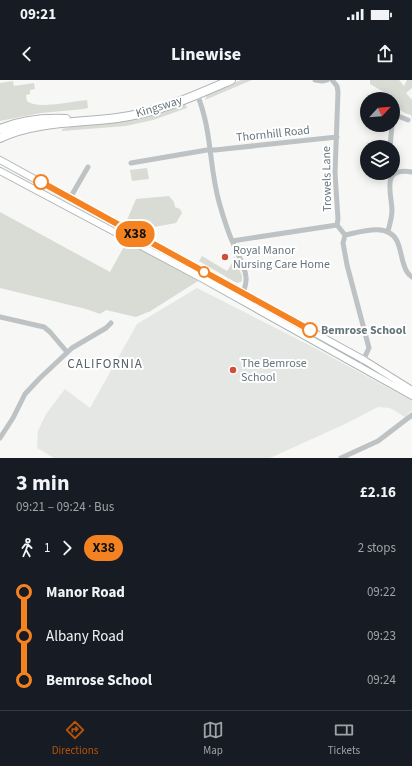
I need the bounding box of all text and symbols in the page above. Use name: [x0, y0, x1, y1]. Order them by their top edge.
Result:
text: 09:21: [20, 4, 56, 25]
text: Linewise: [171, 42, 241, 67]
icon: back: [16, 43, 38, 65]
icon: share: [374, 43, 396, 65]
street label: Kingsway: [134, 92, 185, 122]
north arrow: [360, 92, 400, 132]
map controls: [360, 92, 400, 180]
street label: Thornhill Road: [235, 122, 311, 146]
button: layers: [360, 140, 400, 180]
street label: Trowels Lane: [318, 146, 336, 212]
unlabelled marker: [33, 174, 49, 190]
line badge: X38: [112, 221, 158, 247]
text: X38: [124, 224, 146, 244]
place label: Royal Manor Nursing Care Home: [233, 242, 330, 273]
marker: Royal Manor Nursing Care Home: [220, 252, 230, 262]
unlabelled marker: [198, 266, 210, 278]
marker: Bemrose School: [302, 322, 318, 338]
place label: Bemrose School: [321, 322, 406, 339]
district label: CALIFORNIA: [67, 355, 143, 373]
place label: The Bemrose School: [241, 355, 307, 386]
marker: The Bemrose School: [228, 365, 238, 375]
text: 3 min: [16, 467, 70, 499]
text: £2.16: [360, 482, 396, 503]
text: 09:21 – 09:24 · Bus: [16, 498, 114, 516]
icon: walk: [16, 537, 38, 559]
icon: forward: [56, 537, 78, 559]
text: X38: [92, 538, 115, 558]
text: 1: [44, 539, 50, 557]
text: 2 stops: [358, 539, 396, 557]
text: Manor Road: [46, 582, 125, 603]
text: 09:22: [367, 583, 396, 601]
text: Albany Road: [46, 626, 124, 647]
text: 09:23: [367, 627, 396, 645]
text: Bemrose School: [46, 670, 152, 691]
text: 09:24: [367, 671, 396, 689]
tab: Directions: [52, 719, 98, 758]
tab: Map: [202, 719, 224, 758]
tab: Tickets: [328, 719, 360, 758]

